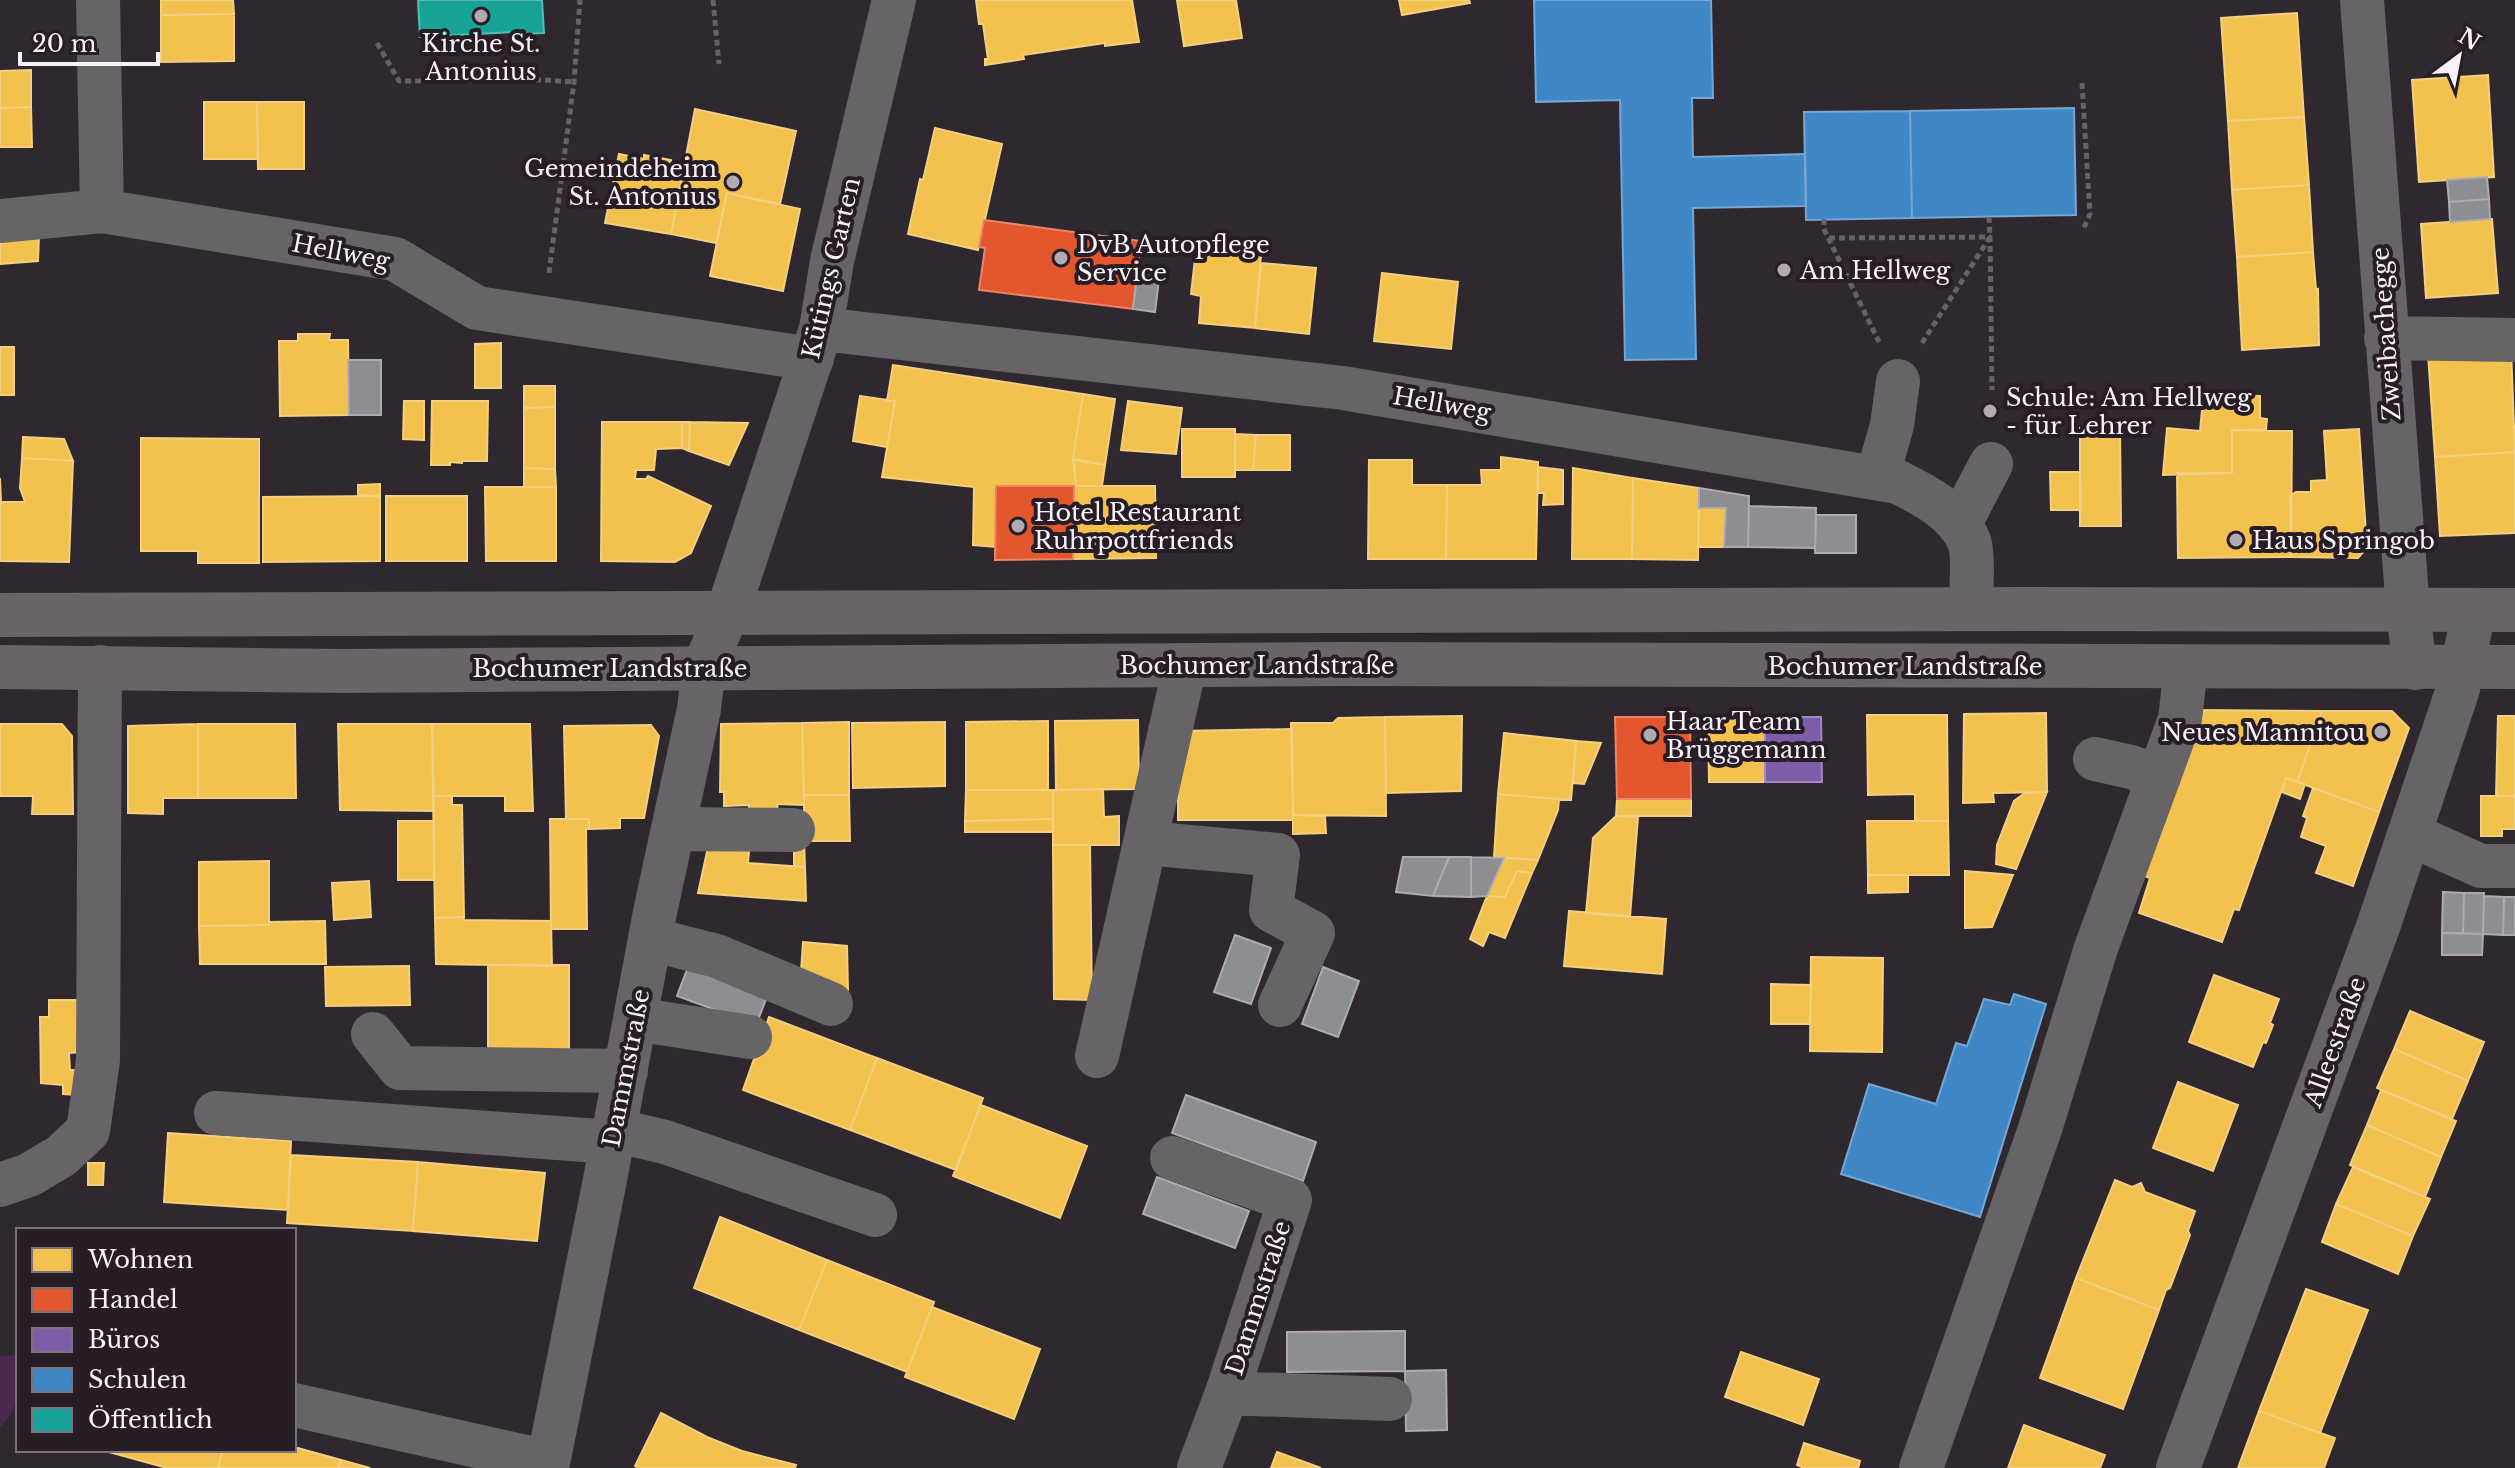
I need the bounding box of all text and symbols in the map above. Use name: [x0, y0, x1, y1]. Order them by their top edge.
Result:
marker: Kirche St. Antonius: [472, 7, 490, 25]
scale bar: [20, 16, 158, 66]
north arrow: [2419, 16, 2499, 96]
text: N: [2453, 23, 2486, 57]
text: 20 m: [32, 29, 97, 58]
place label: Kirche St. Antonius: [422, 29, 540, 86]
place label: Gemeindeheim St. Antonius: [524, 154, 717, 211]
marker: Gemeindeheim St. Antonius: [724, 173, 742, 191]
street label: Kütings Garten: [796, 174, 866, 362]
street label: Hellweg: [290, 228, 393, 276]
place label: DvB Autopflege Service: [1077, 230, 1270, 287]
street label: Zweibachegge: [2365, 246, 2407, 422]
marker: DvB Autopflege Service: [1052, 249, 1070, 267]
place label: Am Hellweg: [1799, 256, 1951, 285]
marker: Am Hellweg: [1775, 261, 1793, 279]
street label: Hellweg: [1391, 381, 1494, 427]
place label: Schule: Am Hellweg - für Lehrer: [2006, 383, 2252, 440]
marker: Schule: Am Hellweg - für Lehrer: [1981, 402, 1999, 420]
place label: Hotel Restaurant Ruhrpottfriends: [1034, 498, 1241, 555]
marker: Hotel Restaurant Ruhrpottfriends: [1009, 517, 1027, 535]
place label: Haus Springob: [2252, 526, 2435, 555]
marker: Haus Springob: [2227, 531, 2245, 549]
street label: Bochumer Landstraße: [1119, 651, 1395, 680]
street label: Bochumer Landstraße: [1767, 652, 2043, 681]
street label: Bochumer Landstraße: [472, 654, 748, 683]
place label: Haar Team Brüggemann: [1666, 707, 1826, 764]
place label: Neues Mannitou: [2161, 718, 2365, 747]
marker: Neues Mannitou: [2372, 723, 2390, 741]
marker: Haar Team Brüggemann: [1641, 726, 1659, 744]
street label: Alleestraße: [2298, 973, 2372, 1112]
street label: Dammstraße: [596, 986, 656, 1150]
street label: Dammstraße: [1219, 1217, 1297, 1379]
legend: [16, 1228, 296, 1452]
text: Wohnen: [87, 1245, 193, 1274]
text: Handel: [88, 1285, 178, 1314]
text: Büros: [88, 1325, 160, 1354]
text: Schulen: [88, 1365, 187, 1394]
text: Öffentlich: [88, 1405, 213, 1434]

